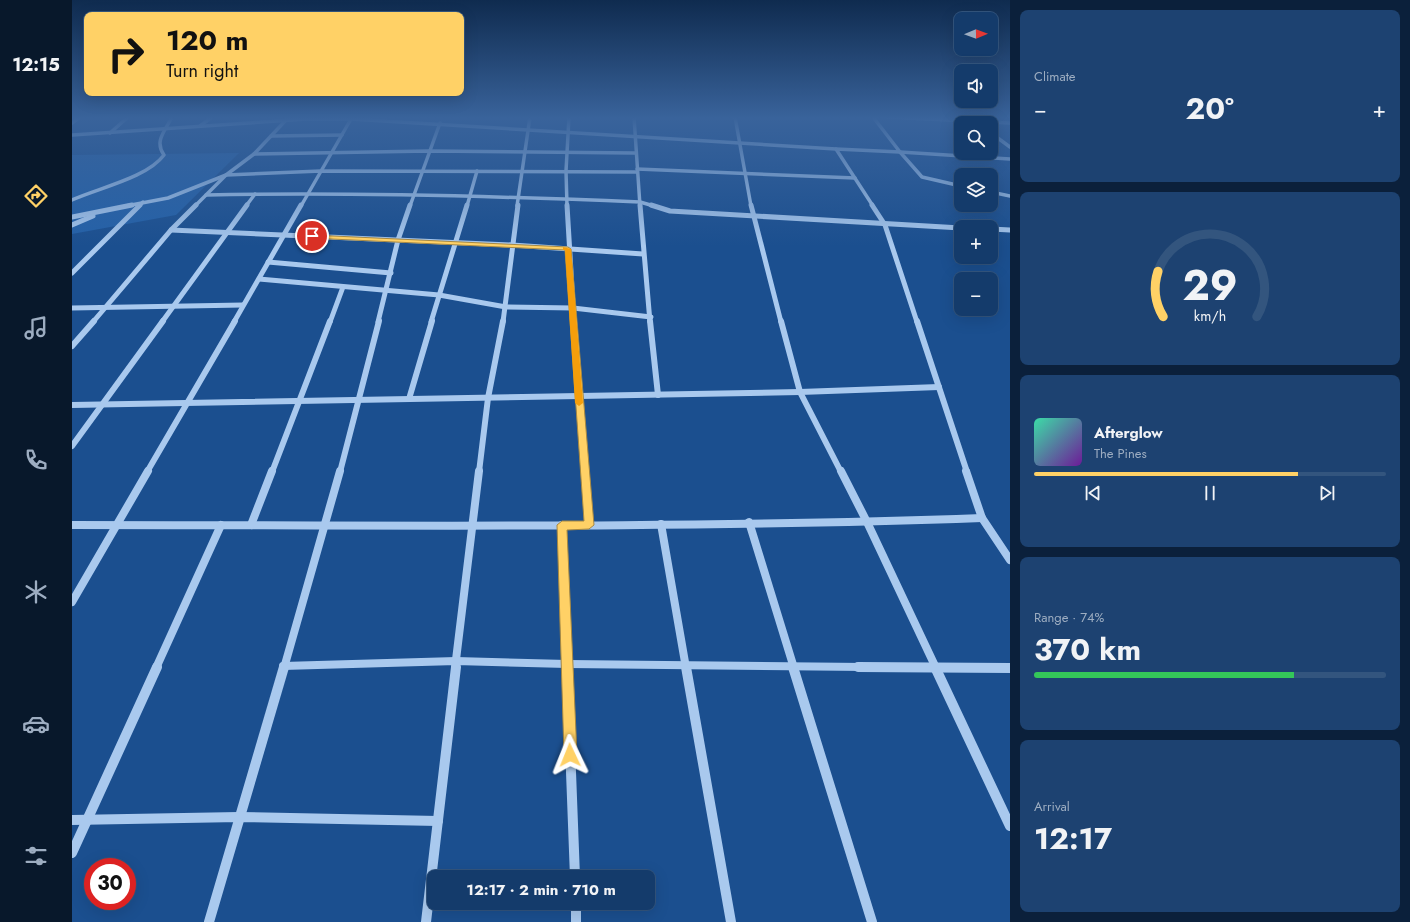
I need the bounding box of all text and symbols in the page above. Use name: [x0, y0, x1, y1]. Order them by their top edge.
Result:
north arrow: [954, 12, 998, 56]
map controls: [954, 12, 998, 316]
text: 120 m: [166, 20, 249, 61]
icon: right: [100, 28, 152, 80]
text: 12:15: [12, 52, 60, 78]
text: Turn right: [166, 58, 238, 84]
button: sound: [954, 64, 998, 108]
text: Climate: [1034, 67, 1075, 86]
text: 20°: [1186, 87, 1234, 130]
text: −: [1034, 93, 1047, 125]
text: +: [1372, 93, 1386, 125]
button: search: [954, 116, 998, 160]
button: layers: [954, 168, 998, 212]
icon: directions: [22, 182, 50, 210]
pin: [295, 219, 329, 253]
button: +: [954, 220, 998, 264]
icon: arrive: [301, 225, 323, 247]
text: 29: [1182, 254, 1238, 315]
button: −: [954, 272, 998, 316]
text: km/h: [1194, 305, 1226, 325]
icon: music: [22, 314, 50, 342]
text: Afterglow: [1094, 422, 1163, 444]
text: The Pines: [1094, 444, 1147, 463]
icon: phone: [22, 446, 50, 474]
icon: previous: [1082, 482, 1104, 504]
icon: pause: [1199, 482, 1221, 504]
icon: next: [1316, 482, 1338, 504]
icon: climate: [22, 578, 50, 606]
text: Range · 74%: [1034, 608, 1104, 627]
text: 370 km: [1034, 628, 1141, 671]
icon: car: [22, 710, 50, 738]
position arrow: [549, 734, 591, 776]
text: Arrival: [1034, 797, 1070, 816]
text: 12:17: [1034, 817, 1112, 860]
icon: filters: [22, 842, 50, 870]
speed limit sign: 30: [84, 858, 136, 910]
text: 12:17 · 2 min · 710 m: [466, 879, 616, 901]

